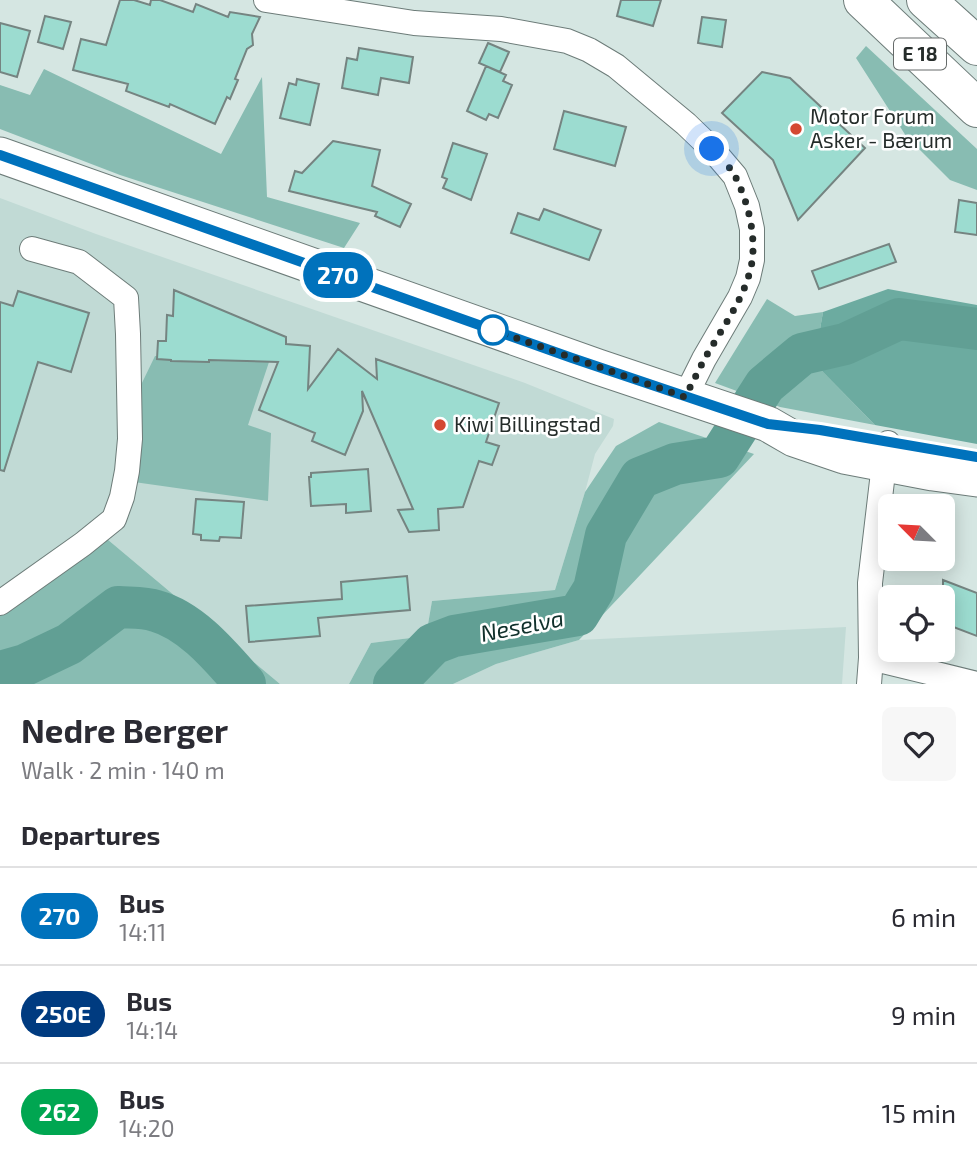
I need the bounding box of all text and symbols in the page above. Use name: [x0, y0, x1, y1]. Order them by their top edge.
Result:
road number: E 18: [894, 38, 946, 70]
place label: Motor Forum Asker - Bærum: [810, 103, 952, 152]
marker: Motor Forum Asker - Bærum: [788, 121, 804, 137]
your location: [694, 131, 729, 166]
line badge: 270: [298, 252, 378, 298]
text: 270: [317, 260, 359, 289]
unlabelled marker: [478, 315, 508, 345]
place label: Kiwi Billingstad: [454, 411, 601, 436]
marker: Kiwi Billingstad: [432, 417, 448, 433]
north arrow: [878, 494, 956, 570]
map controls: [878, 494, 955, 662]
button: locate: [878, 585, 955, 662]
water label: Neselva: [478, 603, 566, 647]
button: heart: [882, 707, 956, 781]
text: Nedre Berger: [21, 710, 228, 750]
text: Walk · 2 min · 140 m: [21, 756, 225, 784]
text: Departures: [21, 819, 160, 850]
text: Bus: [119, 887, 165, 918]
text: 270: [39, 901, 80, 930]
text: 6 min: [891, 901, 956, 932]
text: 14:11: [119, 918, 166, 946]
text: Bus: [126, 985, 172, 1016]
text: 250E: [35, 999, 91, 1028]
text: 9 min: [891, 999, 956, 1030]
text: 14:14: [126, 1016, 178, 1044]
text: Bus: [119, 1083, 165, 1114]
text: 262: [38, 1097, 81, 1126]
text: 15 min: [882, 1097, 956, 1128]
text: 14:20: [119, 1114, 175, 1142]

